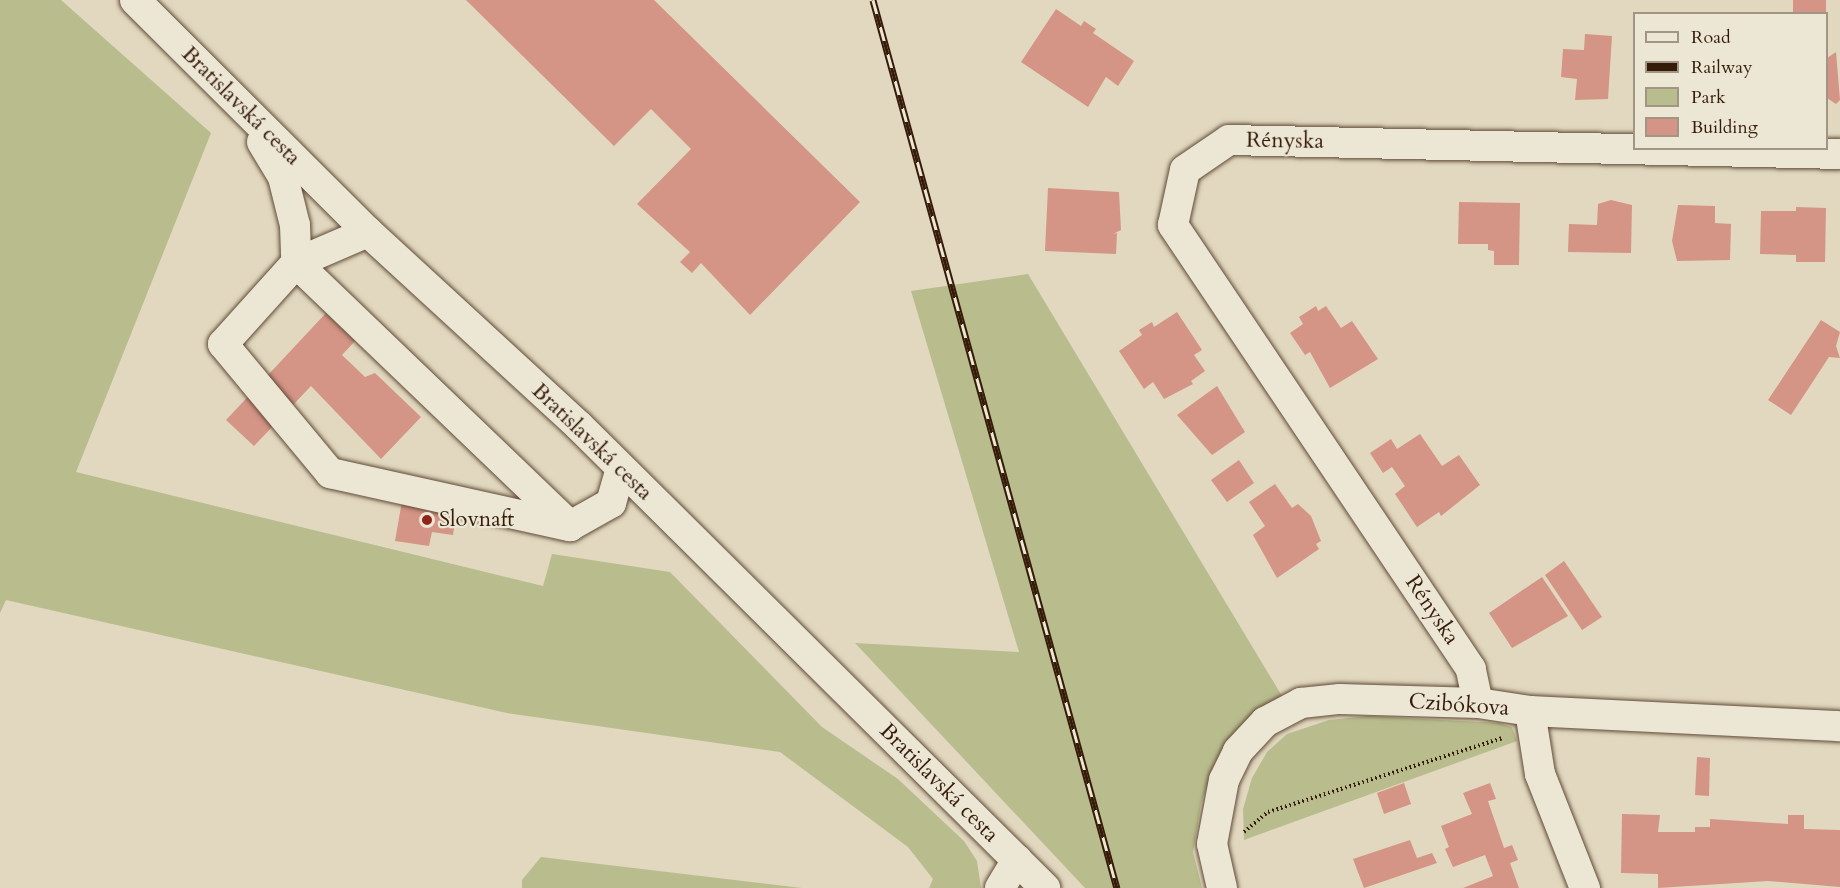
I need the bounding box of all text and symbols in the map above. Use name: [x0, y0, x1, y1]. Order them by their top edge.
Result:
legend: [1633, 12, 1828, 150]
text: Road: [1691, 25, 1731, 50]
street label: Bratislavská cesta: [176, 41, 306, 171]
text: Railway: [1691, 55, 1753, 80]
text: Park: [1691, 85, 1726, 110]
text: Building: [1691, 115, 1758, 140]
street label: Rényska: [1246, 127, 1324, 155]
street label: Bratislavská cesta: [526, 378, 658, 506]
place label: Slovnaft: [439, 507, 514, 533]
marker: Slovnaft: [420, 513, 434, 527]
street label: Rényska: [1399, 570, 1465, 650]
street label: Czibókova: [1408, 688, 1510, 722]
street label: Bratislavská cesta: [874, 718, 1004, 848]

